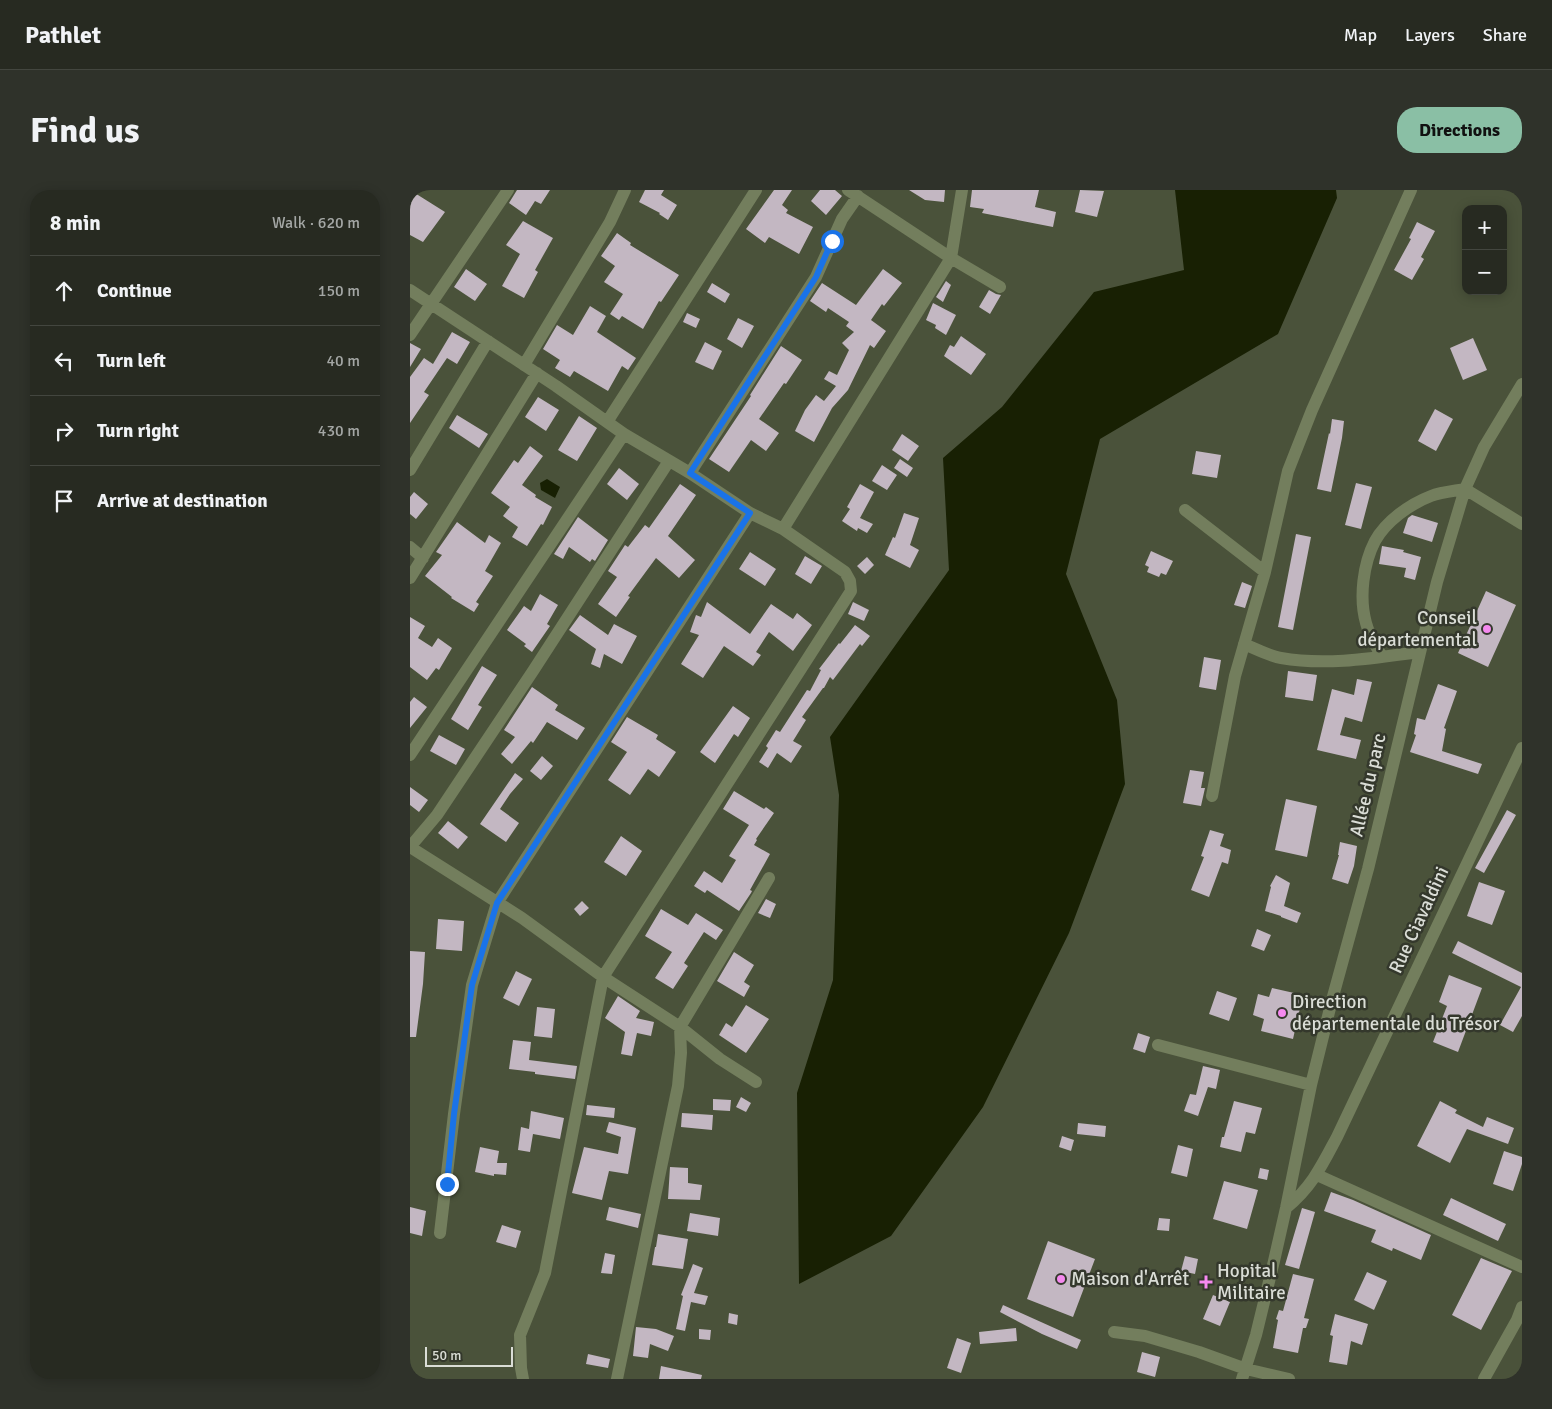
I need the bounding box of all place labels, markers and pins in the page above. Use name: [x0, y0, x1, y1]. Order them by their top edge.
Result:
place label: Conseil départemental: [1357, 606, 1477, 652]
marker: Conseil départemental: [1481, 623, 1493, 635]
place label: Direction départementale du Trésor: [1292, 990, 1499, 1036]
marker: Direction départementale du Trésor: [1276, 1007, 1288, 1019]
place label: Hopital Militaire: [1217, 1259, 1286, 1305]
place label: Maison d'Arrêt: [1071, 1267, 1190, 1291]
marker: Maison d'Arrêt: [1055, 1273, 1067, 1285]
marker: Hopital Militaire: [1199, 1275, 1213, 1289]

